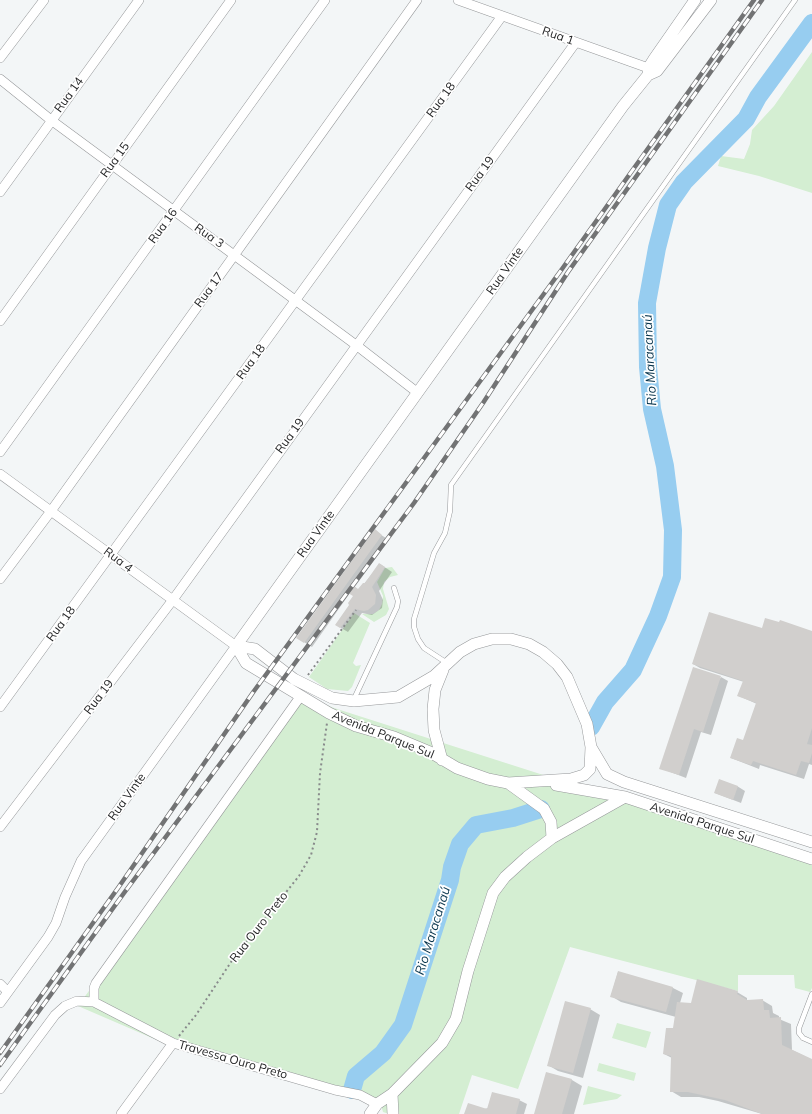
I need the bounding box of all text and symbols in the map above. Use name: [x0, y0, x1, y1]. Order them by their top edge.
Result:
street label: Rua 1: [540, 24, 576, 48]
street label: Rua 14: [51, 75, 87, 115]
street label: Rua 18: [423, 80, 459, 120]
street label: Rua 15: [97, 140, 133, 180]
street label: Rua 19: [462, 154, 498, 194]
street label: Rua 16: [145, 206, 181, 246]
street label: Rua 3: [191, 221, 227, 251]
street label: Rua Vinte: [483, 245, 527, 297]
street label: Rua 17: [191, 270, 227, 310]
water label: Rio Maracanaú: [640, 314, 660, 406]
street label: Rua 18: [233, 342, 269, 382]
street label: Rua 19: [272, 416, 308, 456]
street label: Rua Vinte: [294, 508, 338, 560]
street label: Rua 4: [101, 544, 135, 576]
street label: Rua 18: [43, 604, 79, 644]
street label: Rua 19: [81, 677, 117, 717]
street label: Avenida Parque Sul: [330, 708, 436, 762]
street label: Rua Vinte: [105, 771, 149, 823]
street label: Avenida Parque Sul: [648, 799, 756, 847]
water label: Rio Maracanaú: [412, 885, 454, 977]
street label: Rua Ouro Preto: [227, 889, 291, 965]
street label: Travessa Ouro Preto: [177, 1038, 289, 1082]

